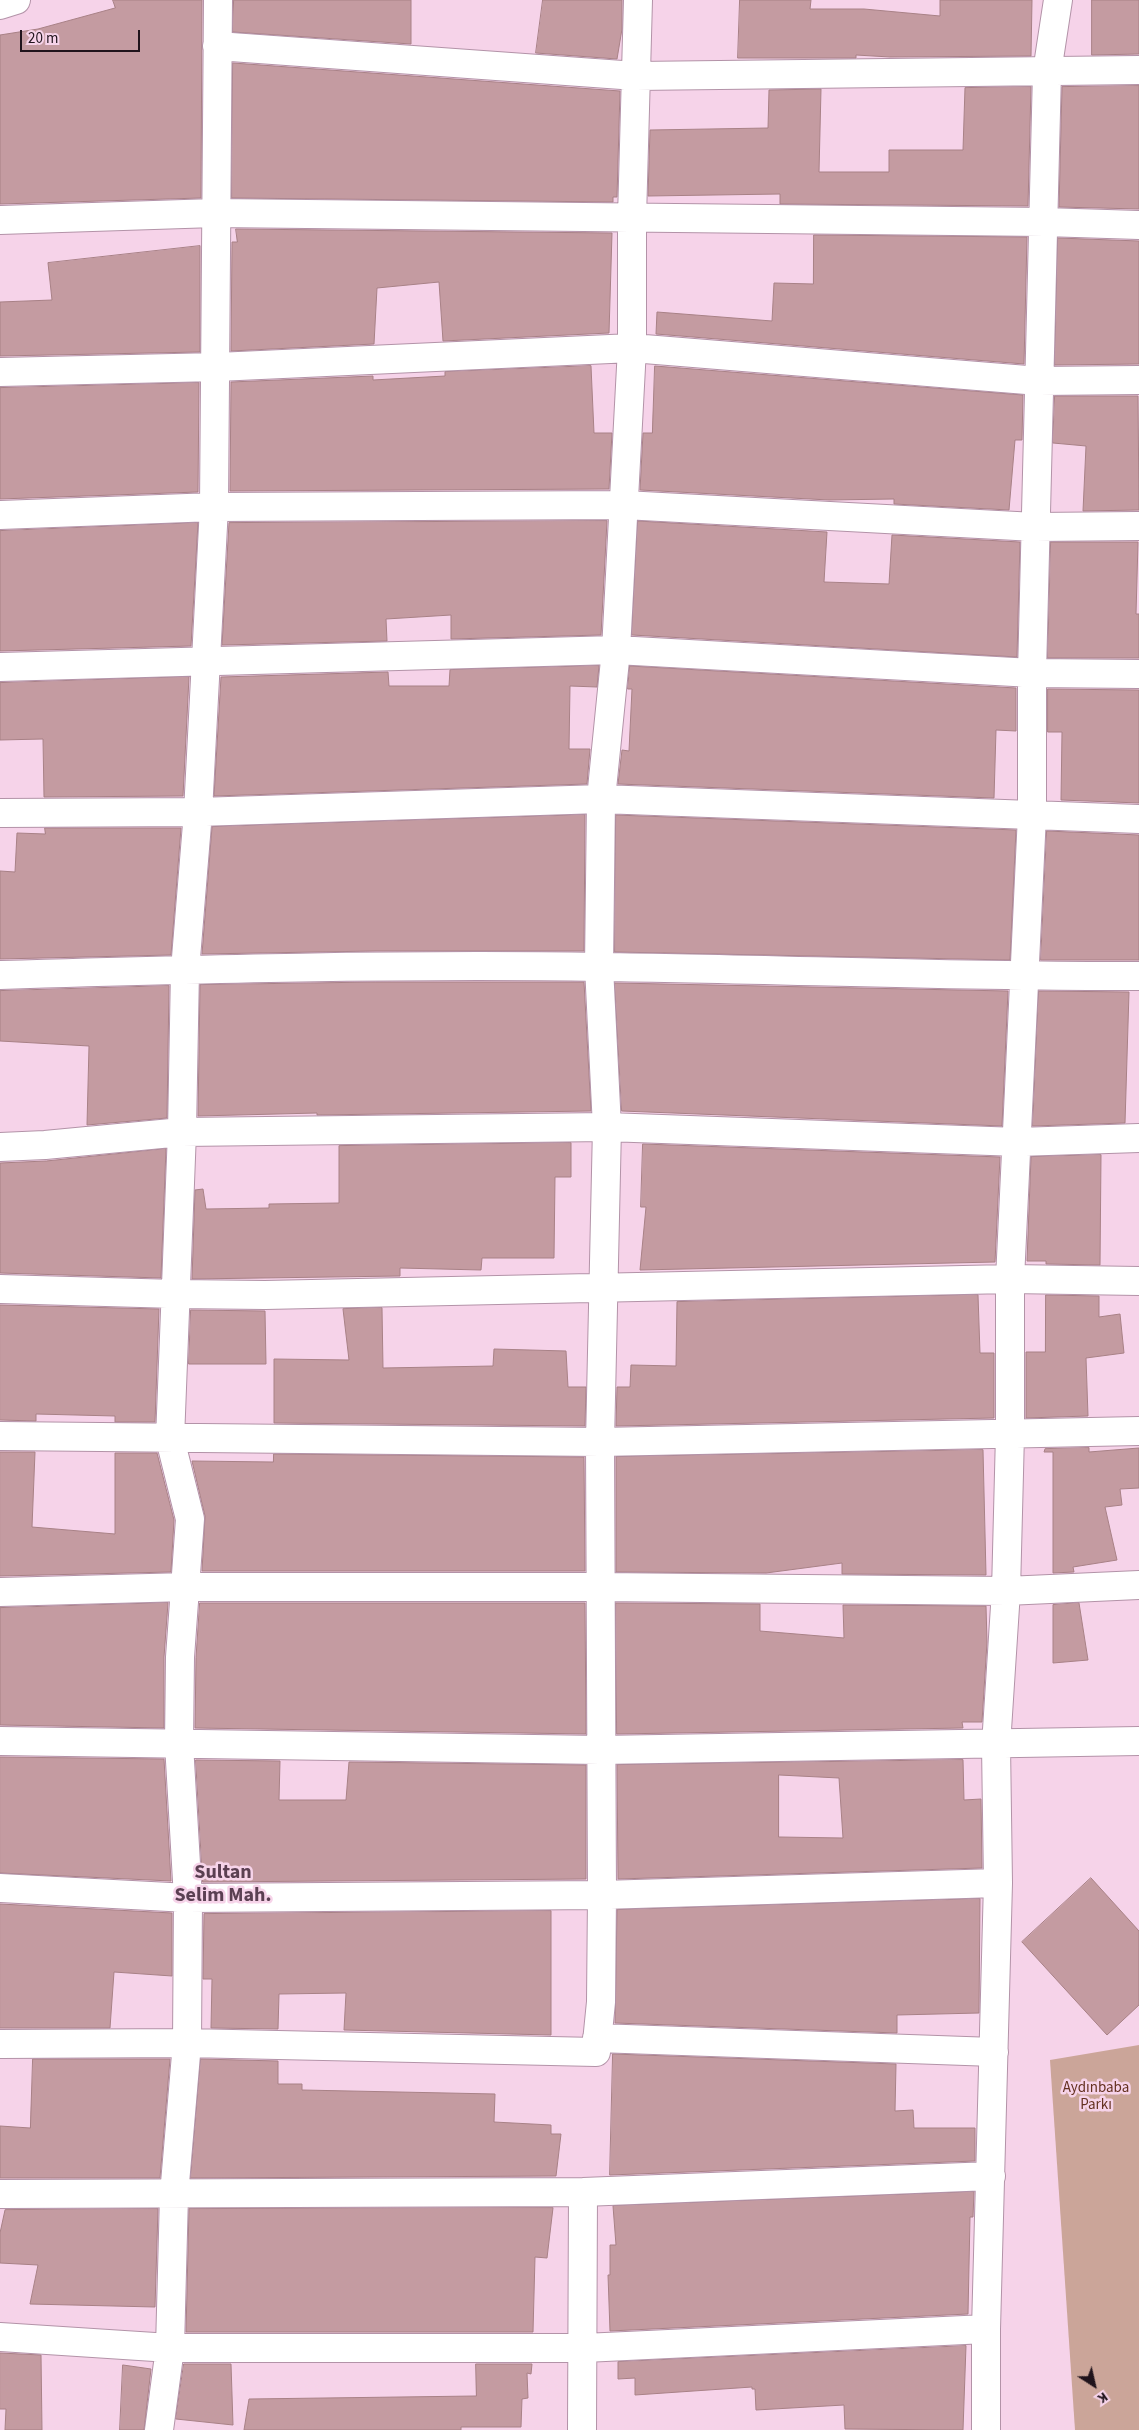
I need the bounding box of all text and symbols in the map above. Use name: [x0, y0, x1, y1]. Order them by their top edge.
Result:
scale bar: [22, 20, 142, 52]
text: 20 m: [28, 28, 58, 49]
district label: Sultan Selim Mah.: [174, 1862, 272, 1909]
park label: Aydınbaba Parkı: [1063, 2080, 1129, 2115]
north arrow: [1069, 2360, 1119, 2410]
text: K: [1093, 2387, 1112, 2408]

